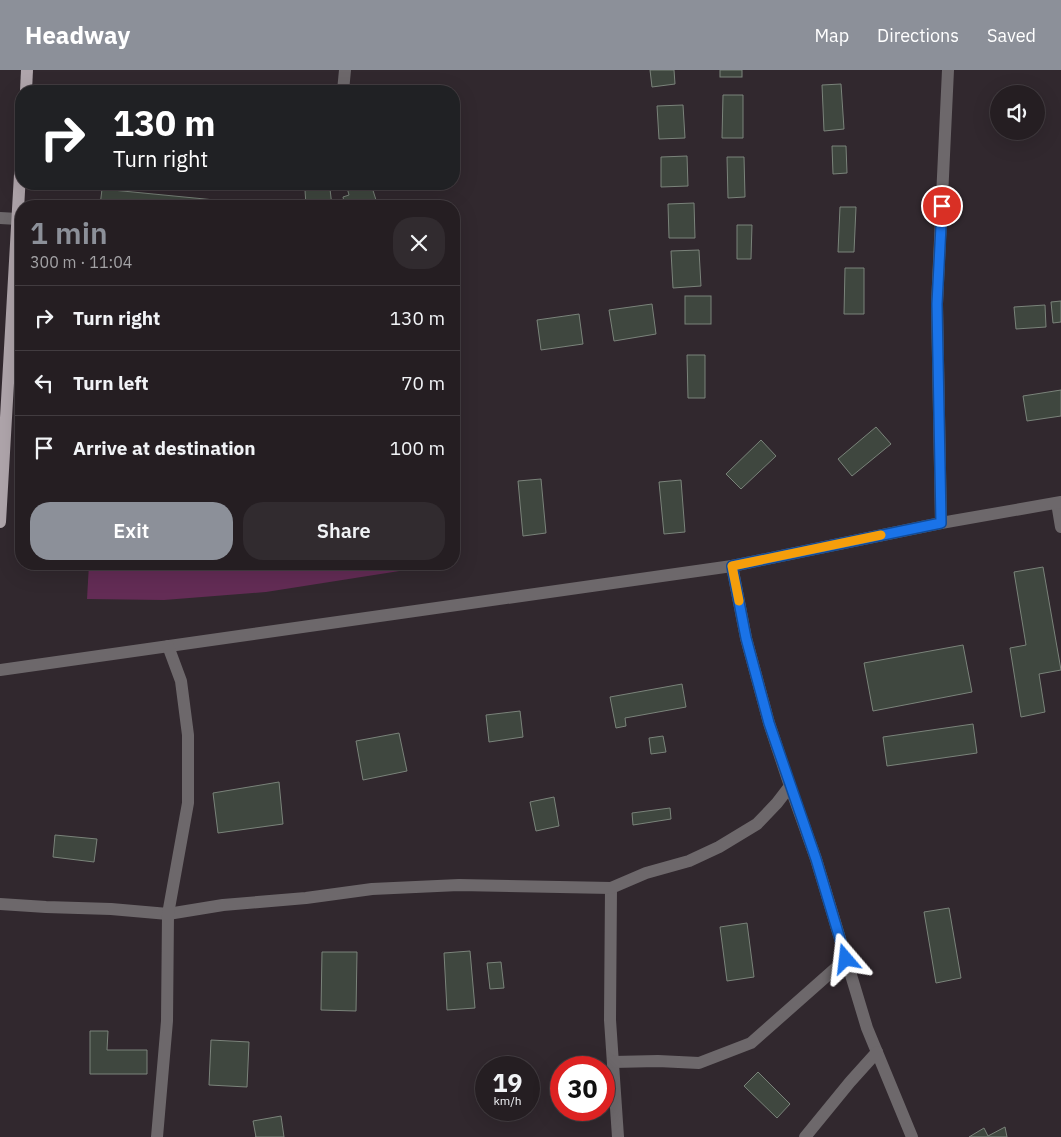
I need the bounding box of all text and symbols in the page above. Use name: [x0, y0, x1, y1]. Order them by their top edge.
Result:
text: Headway: [25, 19, 130, 51]
text: Map: [814, 24, 849, 47]
text: Directions: [877, 24, 959, 47]
text: Saved: [987, 24, 1036, 47]
map controls: [990, 85, 1045, 140]
button: sound: [990, 85, 1045, 140]
text: 130 m: [113, 100, 216, 146]
icon: right: [30, 105, 95, 170]
text: Turn right: [113, 144, 208, 173]
pin: [921, 185, 963, 227]
icon: arrive: [928, 192, 956, 220]
text: 1 min: [30, 213, 108, 252]
button: close: [393, 217, 445, 269]
text: 300 m · 11:04: [30, 252, 132, 272]
icon: right: [30, 304, 58, 332]
text: Turn right: [73, 306, 160, 330]
text: 130 m: [390, 306, 445, 330]
icon: left: [30, 369, 58, 397]
text: Turn left: [73, 371, 149, 395]
text: 70 m: [401, 371, 445, 395]
icon: arrive: [30, 434, 58, 462]
text: Arrive at destination: [73, 436, 256, 460]
text: 100 m: [390, 436, 445, 460]
button: Exit: [30, 502, 233, 560]
button: Share: [243, 502, 445, 560]
position arrow: [819, 932, 871, 984]
speed limit sign: 30: [550, 1056, 615, 1121]
text: 19: [492, 1066, 523, 1099]
text: km/h: [493, 1093, 522, 1108]

